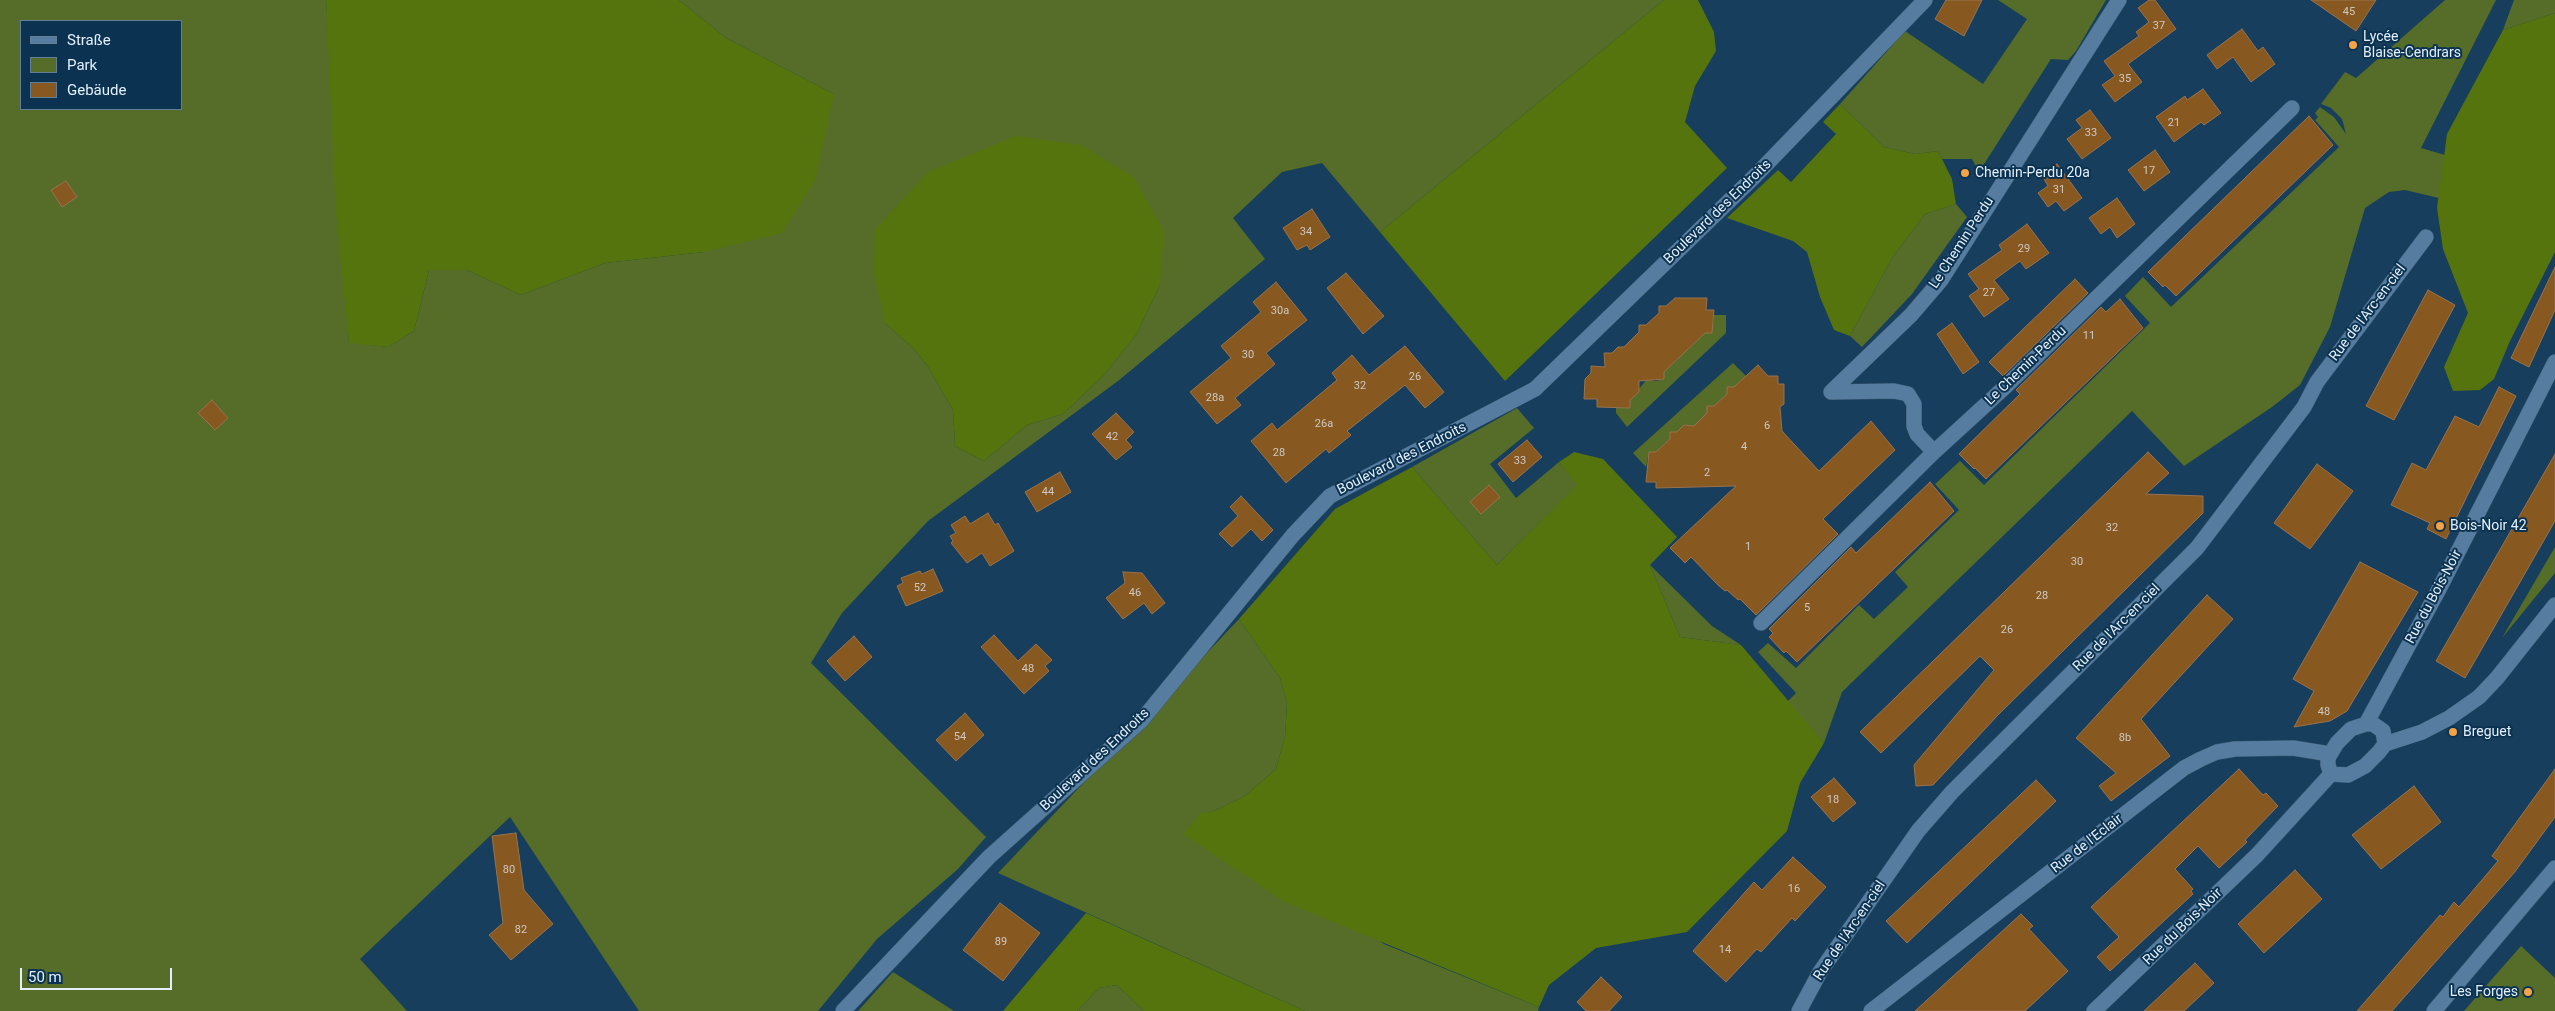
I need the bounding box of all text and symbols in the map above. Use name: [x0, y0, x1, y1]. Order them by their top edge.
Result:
house number: 45: [2343, 5, 2355, 19]
house number: 37: [2153, 19, 2165, 33]
legend: [20, 20, 182, 110]
place label: Lycée Blaise-Cendrars: [2363, 29, 2461, 62]
text: Straße: [67, 31, 111, 49]
marker: Lycée Blaise-Cendrars: [2347, 39, 2359, 51]
text: Park: [67, 56, 97, 74]
house number: 35: [2119, 72, 2131, 86]
text: Gebäude: [67, 81, 126, 99]
house number: 21: [2168, 116, 2180, 130]
house number: 33: [2085, 126, 2097, 140]
street label: Boulevard des Endroits: [1661, 156, 1775, 268]
house number: 17: [2143, 164, 2155, 178]
place label: Chemin-Perdu 20a: [1975, 165, 2090, 181]
marker: Chemin-Perdu 20a: [1959, 167, 1971, 179]
house number: 31: [2053, 183, 2065, 197]
street label: Le Chemin Perdu: [1926, 194, 1998, 292]
house number: 34: [1300, 225, 1312, 239]
house number: 29: [2018, 242, 2030, 256]
street label: Rue de l'Arc-en-ciel: [2326, 261, 2410, 365]
house number: 27: [1983, 286, 1995, 300]
house number: 30a: [1271, 304, 1289, 318]
street label: Le Chemin-Perdu: [1982, 323, 2070, 409]
house number: 11: [2083, 329, 2095, 343]
house number: 30: [1242, 348, 1254, 362]
house number: 26: [1409, 370, 1421, 384]
house number: 32: [1354, 379, 1366, 393]
house number: 28a: [1206, 391, 1224, 405]
house number: 26a: [1315, 417, 1333, 431]
street label: Boulevard des Endroits: [1335, 419, 1469, 499]
house number: 6: [1764, 419, 1770, 433]
house number: 42: [1106, 430, 1118, 444]
house number: 4: [1741, 440, 1747, 454]
house number: 28: [1273, 446, 1285, 460]
house number: 33: [1514, 454, 1526, 468]
house number: 2: [1704, 466, 1710, 480]
house number: 44: [1042, 485, 1054, 499]
place label: Bois-Noir 42: [2450, 518, 2527, 534]
marker: Bois-Noir 42: [2434, 520, 2446, 532]
house number: 32: [2106, 521, 2118, 535]
house number: 1: [1745, 540, 1751, 554]
street label: Rue du Bois-Noir: [2402, 547, 2466, 647]
house number: 30: [2071, 555, 2083, 569]
house number: 52: [914, 581, 926, 595]
street label: Rue de l'Arc-en-ciel: [2070, 581, 2164, 675]
house number: 46: [1129, 586, 1141, 600]
house number: 28: [2036, 589, 2048, 603]
house number: 5: [1804, 601, 1810, 615]
house number: 26: [2001, 623, 2013, 637]
house number: 48: [1022, 662, 1034, 676]
street label: Boulevard des Endroits: [1037, 705, 1153, 815]
house number: 48: [2318, 705, 2330, 719]
place label: Breguet: [2463, 724, 2511, 740]
marker: Breguet: [2447, 726, 2459, 738]
house number: 54: [954, 730, 966, 744]
house number: 8b: [2119, 731, 2131, 745]
house number: 18: [1827, 793, 1839, 807]
street label: Rue de l'Eclair: [2048, 811, 2126, 877]
house number: 80: [503, 863, 515, 877]
street label: Rue de l'Arc-en-ciel: [1810, 878, 1890, 984]
house number: 16: [1788, 882, 1800, 896]
street label: Rue du Bois-Noir: [2140, 885, 2226, 969]
house number: 82: [515, 923, 527, 937]
house number: 89: [995, 935, 1007, 949]
house number: 14: [1719, 943, 1731, 957]
scale bar: [22, 958, 175, 990]
text: 50 m: [28, 968, 62, 986]
place label: Les Forges: [2450, 984, 2518, 1000]
marker: Les Forges: [2522, 986, 2534, 998]

